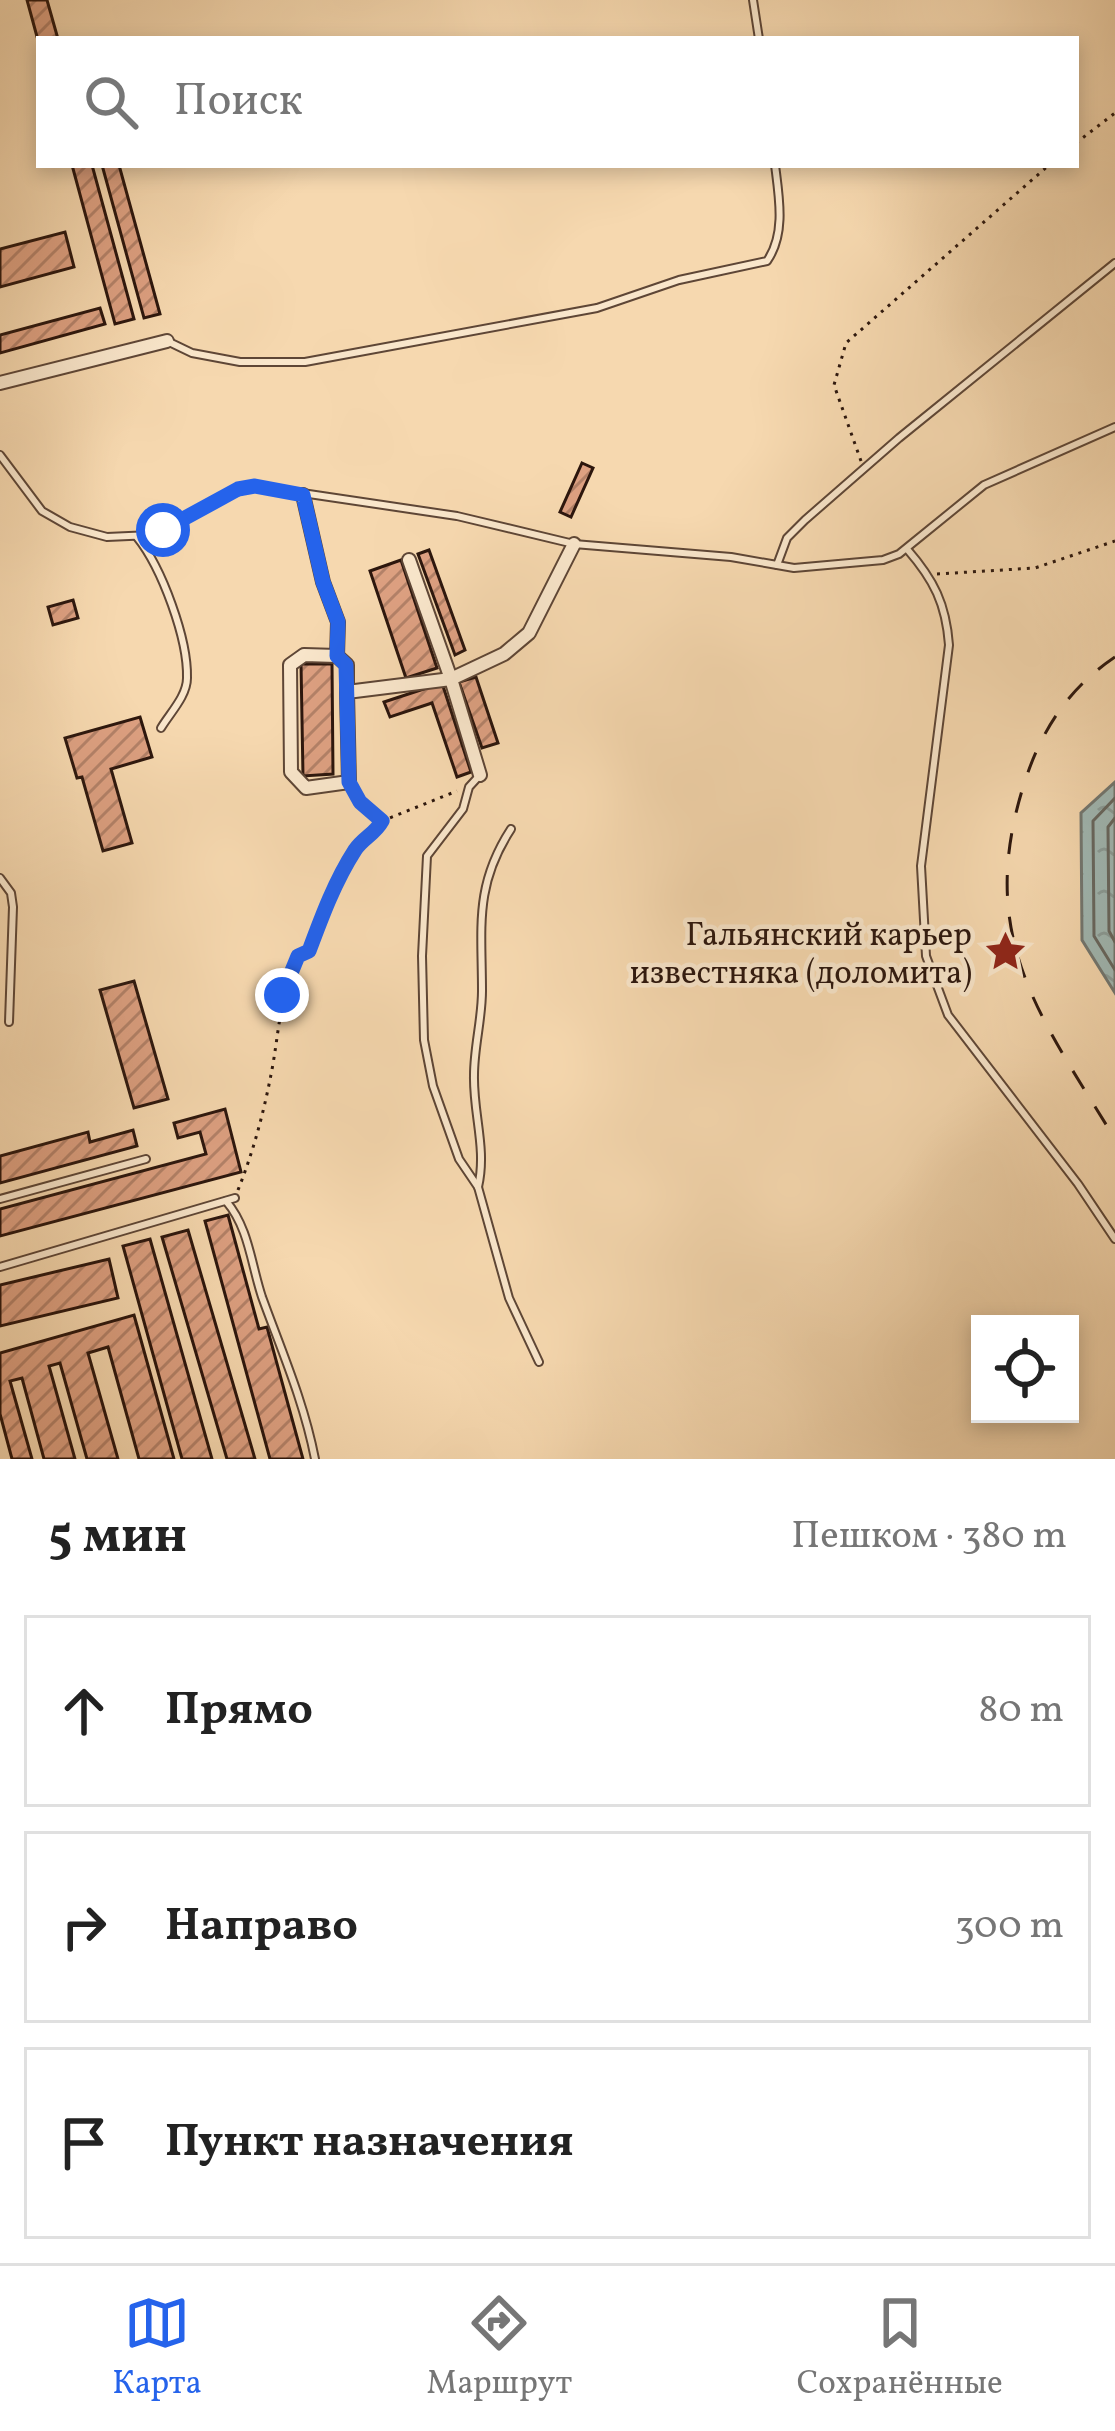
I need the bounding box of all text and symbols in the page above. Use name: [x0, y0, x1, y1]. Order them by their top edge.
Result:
search box: [36, 36, 1079, 168]
icon: search: [78, 69, 144, 135]
text: Поиск: [174, 71, 303, 134]
route start: [136, 503, 190, 557]
place label: Гальянский карьер известняка (доломита): [630, 914, 972, 998]
place icon: Гальянский карьер известняка (доломита): [983, 929, 1029, 975]
route end: [255, 968, 309, 1022]
map controls: [971, 1315, 1079, 1423]
button: locate: [971, 1315, 1079, 1423]
text: 5 мин: [48, 1502, 187, 1573]
text: Пешком · 380 m: [791, 1510, 1067, 1564]
icon: ahead: [51, 1678, 117, 1744]
text: Прямо: [165, 1680, 313, 1743]
text: 80 m: [978, 1684, 1064, 1738]
icon: right: [51, 1894, 117, 1960]
text: Направо: [165, 1896, 358, 1959]
text: 300 m: [955, 1900, 1064, 1954]
icon: arrive: [51, 2110, 117, 2176]
text: Пункт назначения: [165, 2112, 574, 2175]
tab: Карта: [112, 2290, 202, 2408]
tab: Маршрут: [427, 2290, 572, 2408]
tab: Сохранённые: [797, 2290, 1003, 2408]

